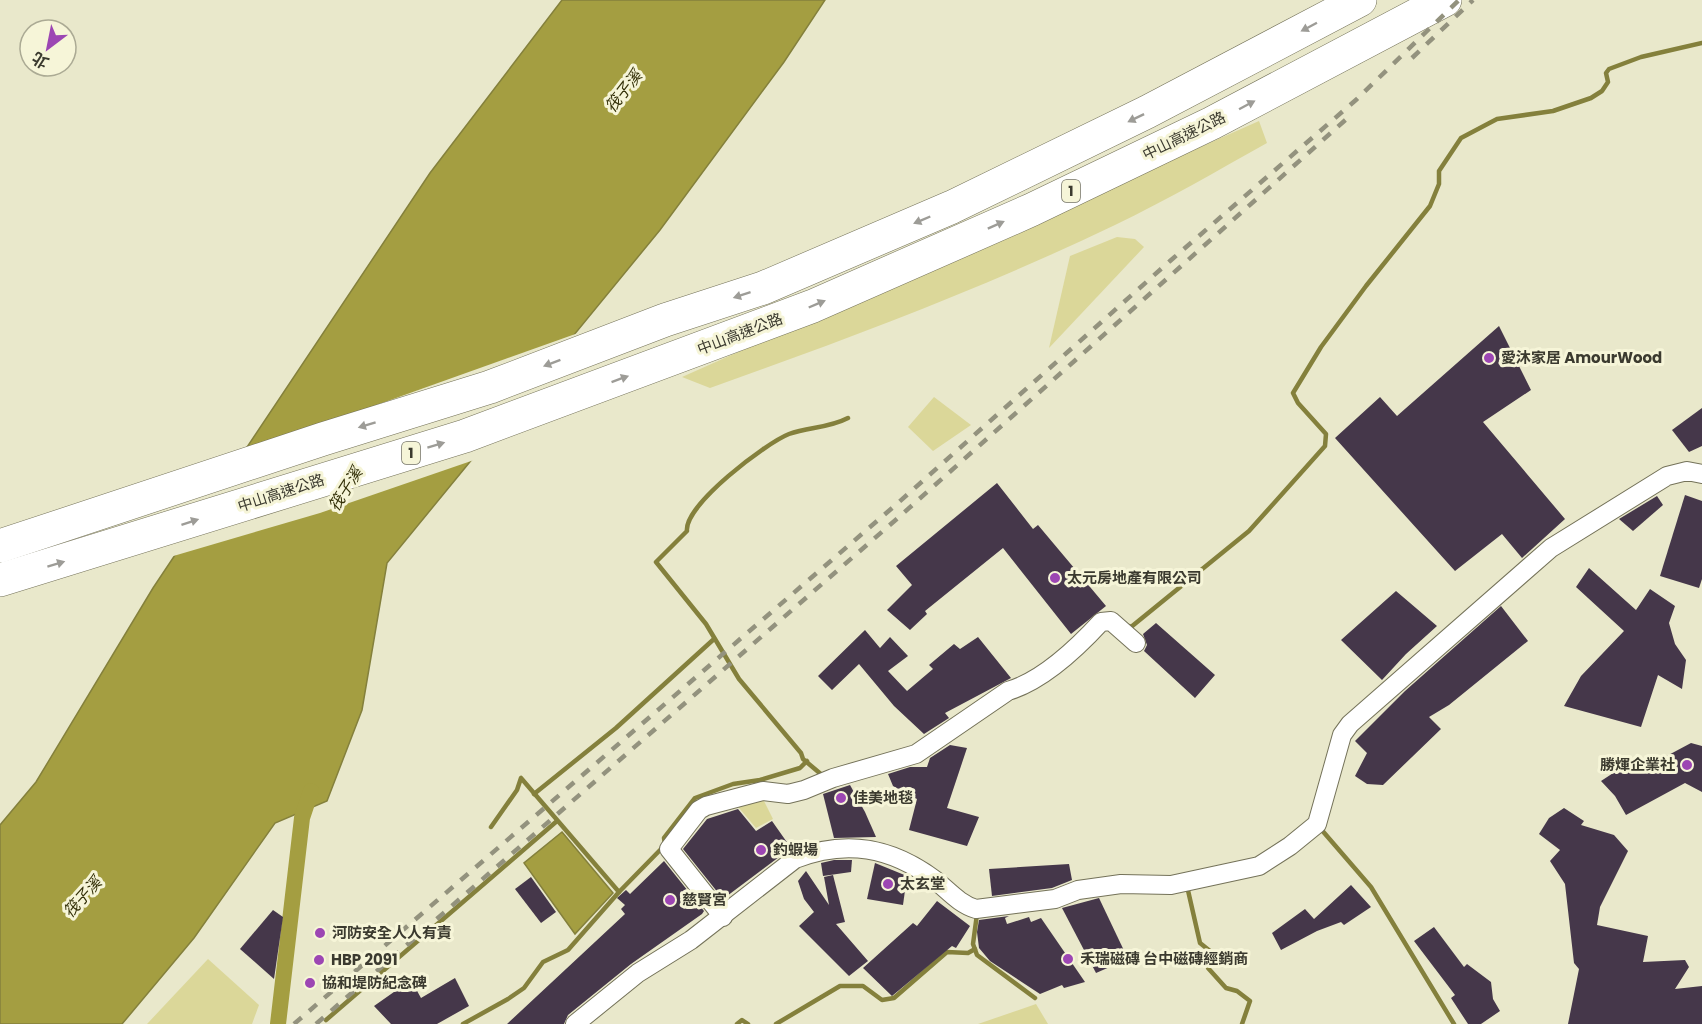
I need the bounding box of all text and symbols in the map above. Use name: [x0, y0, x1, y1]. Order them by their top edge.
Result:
north arrow: [18, 18, 78, 78]
one-way arrow: [1300, 22, 1317, 32]
text: 北: [27, 46, 53, 74]
water label: 筏子溪: [600, 64, 648, 117]
one-way arrow: [1239, 100, 1256, 109]
street label: 中山高速公路: [1139, 106, 1229, 165]
one-way arrow: [1128, 113, 1145, 122]
road number: 1: [1062, 180, 1080, 202]
one-way arrow: [913, 215, 931, 225]
one-way arrow: [987, 221, 1004, 230]
one-way arrow: [733, 291, 751, 300]
one-way arrow: [809, 299, 827, 309]
street label: 中山高速公路: [694, 308, 786, 359]
place label: 愛沐家居 AmourWood: [1501, 347, 1662, 368]
marker: 愛沐家居 AmourWood: [1482, 351, 1496, 365]
one-way arrow: [542, 358, 560, 368]
one-way arrow: [611, 374, 629, 383]
one-way arrow: [358, 421, 376, 430]
one-way arrow: [427, 440, 445, 449]
road number: 1: [402, 442, 420, 464]
water label: 筏子溪: [323, 461, 369, 516]
street label: 中山高速公路: [235, 469, 327, 516]
one-way arrow: [181, 517, 199, 527]
one-way arrow: [47, 559, 65, 568]
place label: 太元房地產有限公司: [1067, 567, 1202, 588]
marker: 太元房地產有限公司: [1048, 571, 1062, 585]
place label: 勝煇企業社: [1600, 754, 1675, 775]
marker: 勝煇企業社: [1680, 758, 1694, 772]
place label: 佳美地毯: [853, 787, 913, 808]
marker: 佳美地毯: [834, 791, 848, 805]
place label: 釣蝦場: [773, 839, 818, 860]
marker: 釣蝦場: [754, 843, 768, 857]
water label: 筏子溪: [58, 870, 108, 923]
place label: 太玄堂: [900, 873, 945, 894]
marker: 太玄堂: [881, 877, 895, 891]
place label: 慈賢宮: [682, 889, 727, 910]
marker: 慈賢宮: [663, 893, 677, 907]
place label: 河防安全人人有責: [332, 922, 452, 943]
marker: 河防安全人人有責: [313, 926, 327, 940]
place label: 禾瑞磁磚 台中磁磚經銷商: [1080, 948, 1248, 969]
place label: HBP 2091: [331, 949, 398, 970]
marker: 禾瑞磁磚 台中磁磚經銷商: [1061, 952, 1075, 966]
marker: HBP 2091: [312, 953, 326, 967]
place label: 協和堤防紀念碑: [322, 972, 427, 993]
marker: 協和堤防紀念碑: [303, 976, 317, 990]

